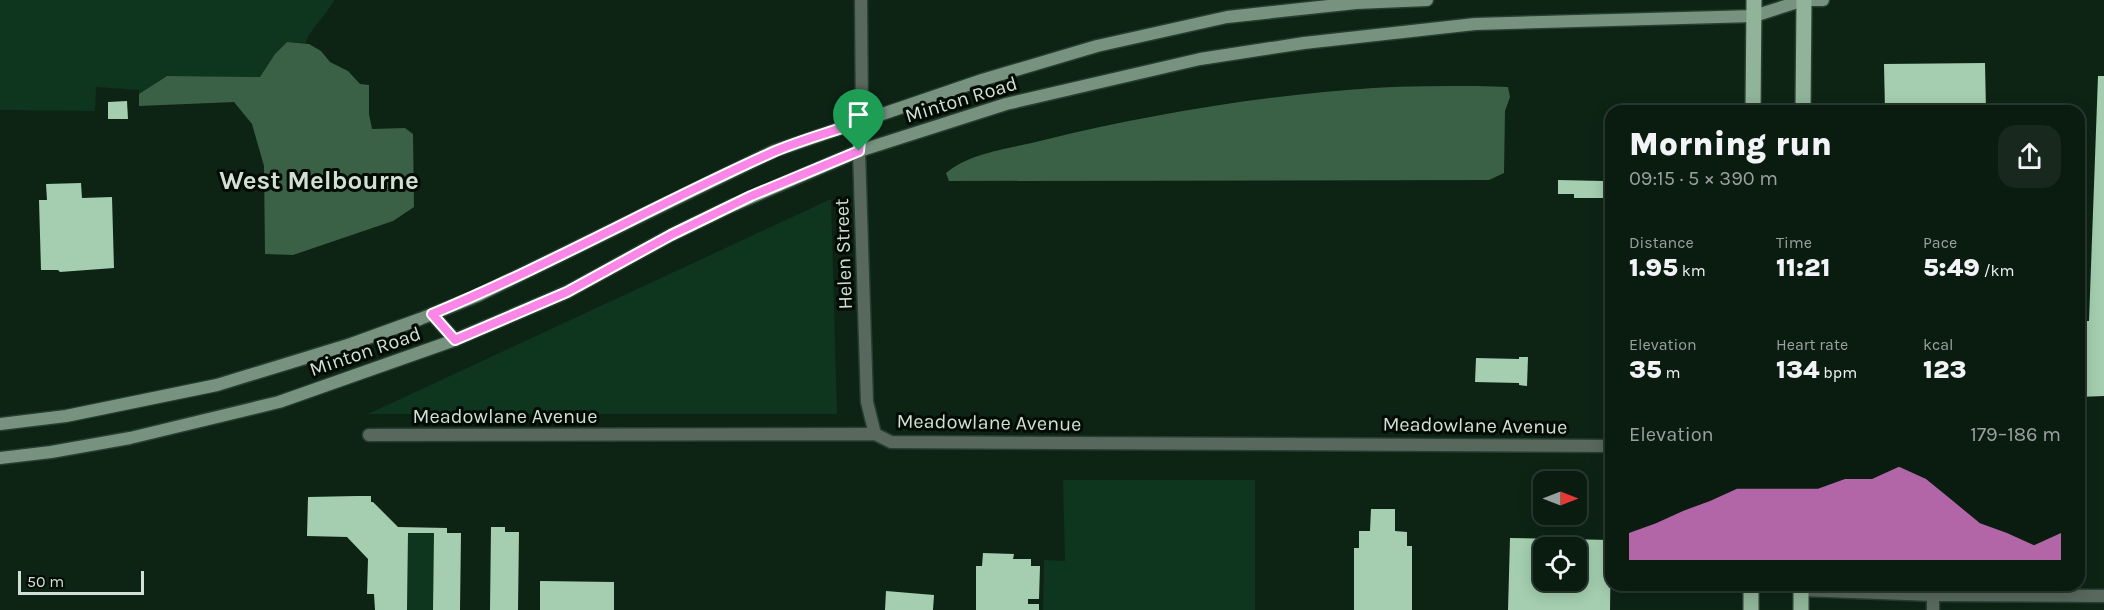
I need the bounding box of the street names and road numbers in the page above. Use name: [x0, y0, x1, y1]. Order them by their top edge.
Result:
street label: Minton Road: [902, 71, 1020, 127]
street label: Helen Street: [830, 198, 857, 310]
street label: Minton Road: [306, 322, 424, 381]
street label: Meadowlane Avenue: [412, 405, 598, 428]
street label: Meadowlane Avenue: [896, 409, 1082, 436]
street label: Meadowlane Avenue: [1382, 412, 1568, 439]

